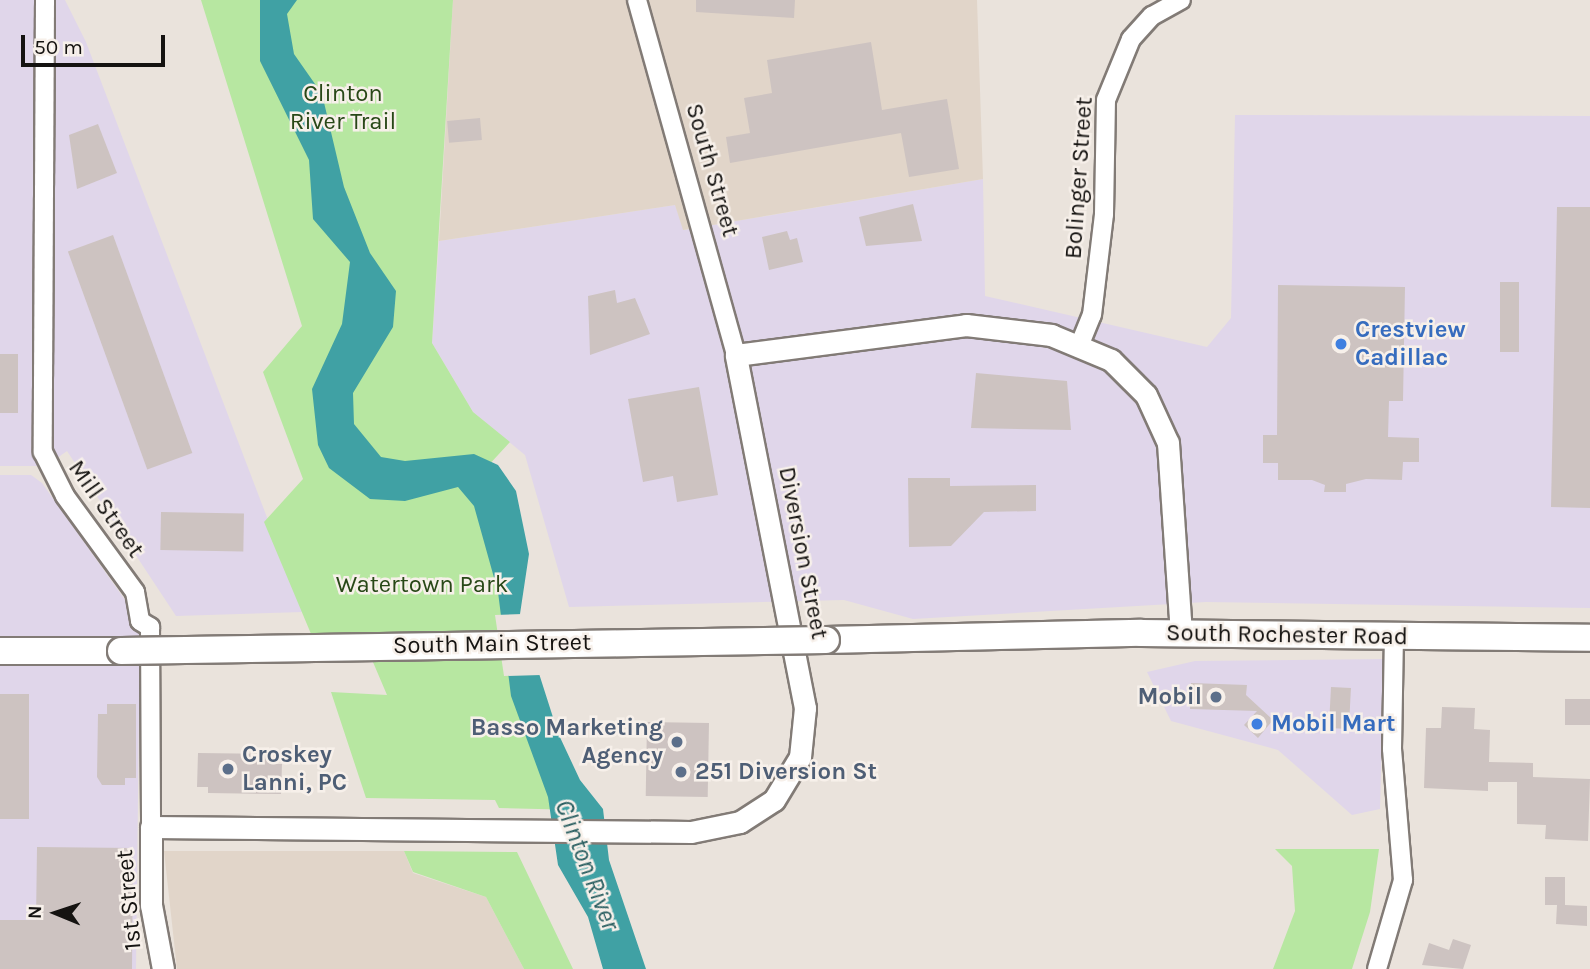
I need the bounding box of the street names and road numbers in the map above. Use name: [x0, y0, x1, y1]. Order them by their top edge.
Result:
street label: Bolinger Street: [1059, 96, 1099, 260]
street label: South Street: [679, 100, 745, 240]
street label: Mill Street: [62, 455, 150, 563]
street label: Diversion Street: [772, 464, 834, 642]
street label: South Rochester Road: [1166, 618, 1408, 652]
street label: South Main Street: [393, 628, 591, 660]
street label: 1st Street: [110, 848, 148, 952]

